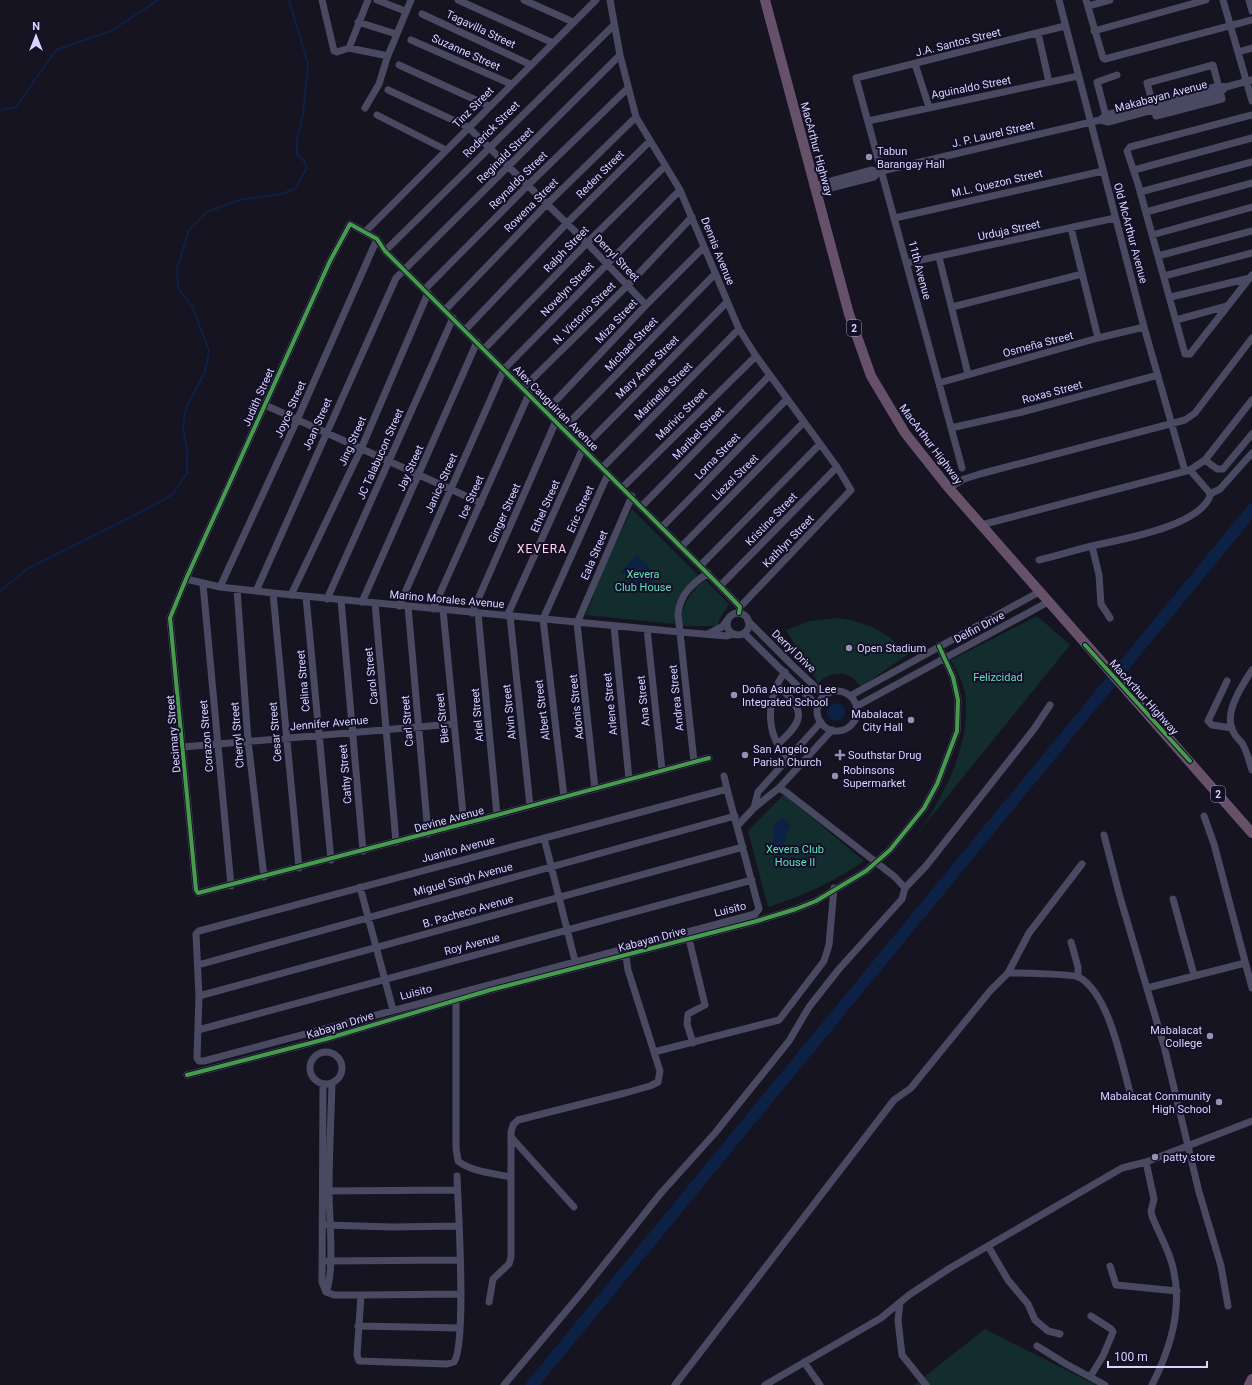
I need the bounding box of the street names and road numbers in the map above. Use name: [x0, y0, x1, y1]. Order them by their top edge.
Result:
street label: Tagavilla Street: [444, 8, 518, 51]
street label: J.A. Santos Street: [914, 25, 1003, 59]
street label: Suzanne Street: [429, 32, 502, 74]
street label: Aguinaldo Street: [930, 73, 1013, 102]
street label: Makabayan Avenue: [1114, 78, 1209, 115]
street label: Tinz Street: [450, 84, 497, 131]
street label: Roderick Street: [460, 98, 523, 160]
street label: MacArthur Highway: [798, 101, 836, 198]
street label: J. P. Laurel Street: [951, 119, 1036, 150]
street label: Reginald Street: [475, 124, 536, 186]
street label: Reden Street: [574, 147, 627, 201]
street label: Reynaldo Street: [487, 148, 550, 212]
street label: M.L. Quezon Street: [950, 167, 1044, 200]
street label: Rowena Street: [502, 175, 561, 235]
street label: Old McArthur Avenue: [1111, 181, 1150, 285]
street label: Dennis Avenue: [698, 215, 737, 287]
street label: Urduja Street: [977, 217, 1042, 243]
street label: Ralph Street: [541, 223, 592, 275]
street label: Derryl Street: [591, 232, 643, 285]
street label: 11th Avenue: [905, 239, 934, 301]
street label: Novelyn Street: [538, 259, 597, 319]
street label: N. Victorio Street: [550, 279, 619, 347]
street label: Miza Street: [593, 296, 640, 346]
street label: Michael Street: [602, 314, 661, 374]
road number: 2: [847, 320, 861, 336]
street label: Osmeña Street: [1001, 329, 1075, 360]
street label: Mary Anne Street: [613, 333, 682, 402]
street label: Marinelle Street: [632, 359, 695, 423]
street label: Alex Cauguirian Avenue: [510, 363, 601, 454]
street label: Judith Street: [240, 366, 277, 428]
street label: Joyce Street: [272, 378, 309, 440]
street label: Roxas Street: [1021, 378, 1084, 407]
street label: Marivic Street: [653, 386, 710, 443]
street label: Joan Street: [300, 396, 335, 452]
street label: MacArthur Highway: [896, 402, 965, 488]
street label: Maribel Street: [670, 404, 727, 462]
street label: JC Talabucon Street: [354, 406, 407, 502]
street label: Jing Street: [336, 414, 369, 468]
street label: Lorna Street: [692, 430, 743, 482]
street label: Jay Street: [395, 443, 427, 493]
street label: Janice Street: [422, 451, 461, 515]
street label: Liezel Street: [710, 451, 761, 503]
street label: Ice Street: [456, 473, 487, 521]
street label: Ethel Street: [528, 478, 563, 535]
street label: Ginger Street: [486, 481, 524, 545]
street label: Eric Street: [564, 483, 597, 535]
street label: Kristine Street: [743, 490, 800, 549]
street label: Kathlyn Street: [760, 512, 817, 570]
street label: Eala Street: [578, 528, 611, 582]
street label: Marino Morales Avenue: [389, 588, 505, 611]
street label: Delfin Drive: [952, 609, 1007, 646]
street label: Derryl Drive: [769, 627, 818, 676]
street label: Carol Street: [362, 646, 381, 705]
street label: Celina Street: [294, 649, 313, 712]
street label: MacArthur Highway: [1106, 657, 1181, 738]
street label: Andrea Street: [667, 664, 686, 732]
street label: Arlene Street: [601, 672, 620, 736]
street label: Adonis Street: [567, 673, 586, 740]
street label: Ana Street: [634, 675, 653, 727]
street label: Albert Street: [532, 678, 553, 741]
street label: Alvin Street: [500, 683, 519, 740]
street label: Ariel Street: [469, 687, 486, 742]
street label: Bier Street: [433, 692, 452, 744]
street label: Decimary Street: [164, 694, 183, 773]
street label: Carl Street: [399, 694, 416, 747]
street label: Corazon Street: [197, 699, 216, 773]
street label: Cherryl Street: [228, 701, 247, 769]
street label: Cesar Street: [266, 701, 285, 762]
street label: Jennifer Avenue: [289, 714, 369, 733]
street label: Cathy Street: [336, 743, 355, 804]
road number: 2: [1211, 786, 1225, 802]
street label: Devine Avenue: [413, 804, 486, 835]
street label: Juanito Avenue: [420, 833, 496, 866]
street label: Miguel Singh Avenue: [412, 860, 514, 899]
street label: B. Pacheco Avenue: [421, 892, 515, 931]
street label: Luisito: [713, 899, 747, 920]
street label: Kabayan Drive: [617, 924, 688, 955]
street label: Roy Avenue: [443, 931, 501, 958]
street label: Luisito: [399, 982, 434, 1003]
street label: Kabayan Drive: [305, 1009, 375, 1042]

